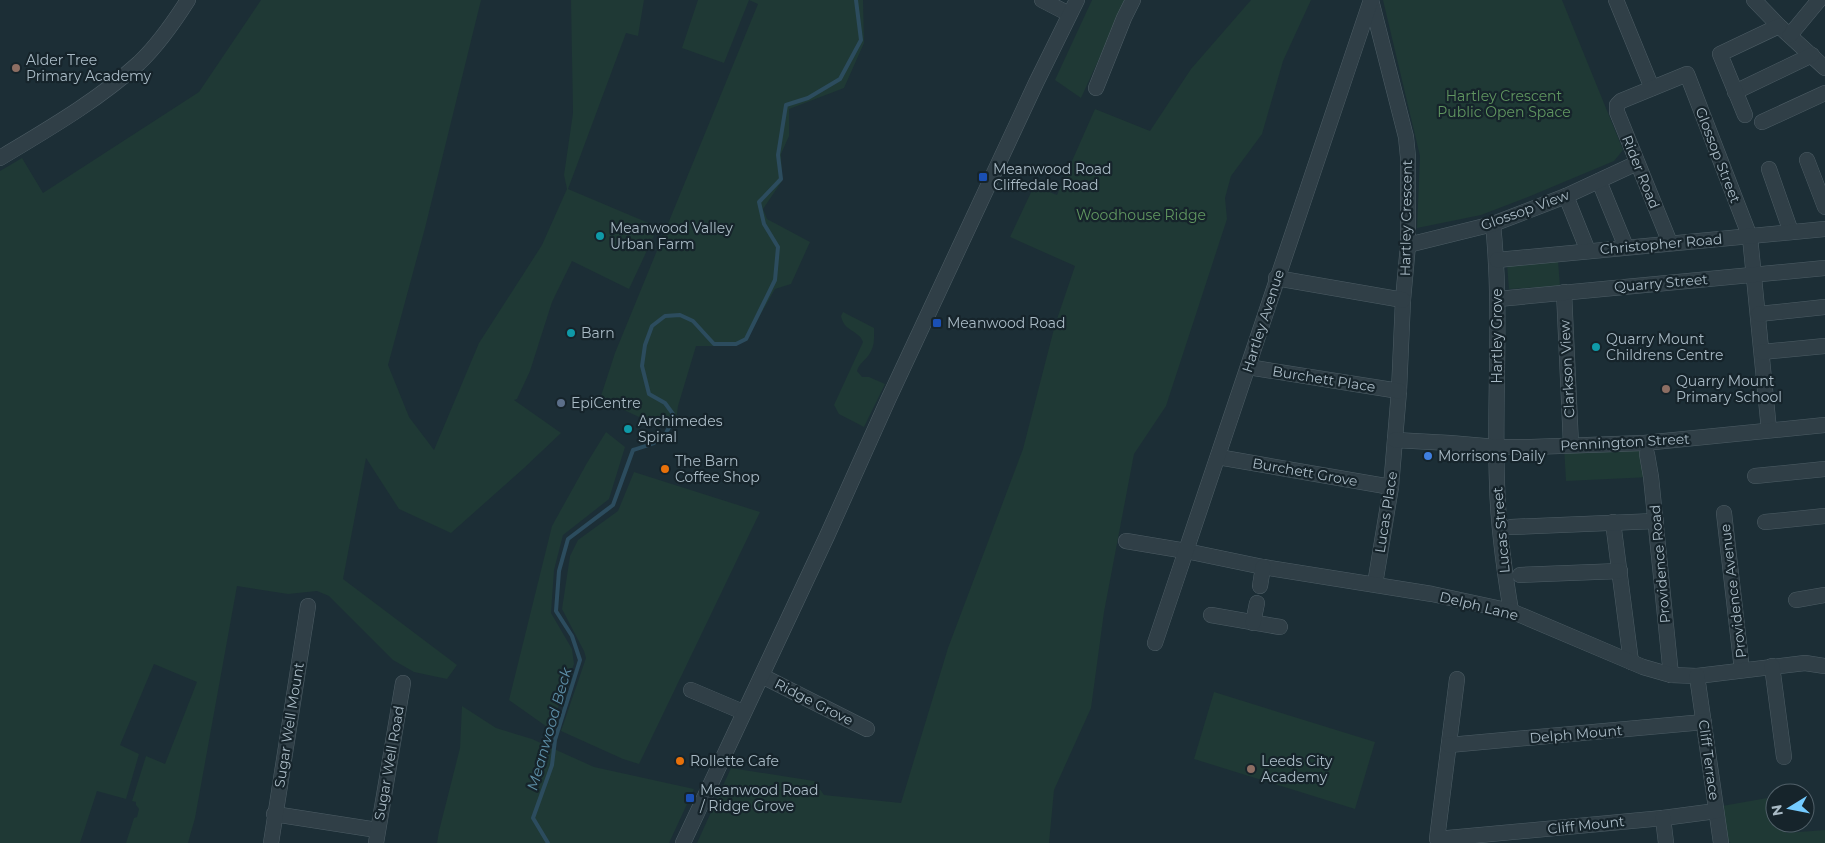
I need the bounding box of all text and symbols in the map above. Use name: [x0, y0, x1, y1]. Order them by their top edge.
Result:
place label: Alder Tree Primary Academy: [26, 51, 152, 85]
marker: Alder Tree Primary Academy: [10, 62, 22, 74]
park label: Hartley Crescent Public Open Space: [1437, 87, 1571, 121]
street label: Glossop Street: [1691, 104, 1745, 206]
street label: Rider Road: [1618, 133, 1664, 211]
street label: Hartley Crescent: [1396, 159, 1416, 276]
place label: Meanwood Road Cliffedale Road: [993, 160, 1112, 194]
marker: Meanwood Road Cliffedale Road: [977, 171, 989, 183]
street label: Glossop View: [1478, 185, 1572, 234]
park label: Woodhouse Ridge: [1076, 206, 1206, 224]
place label: Meanwood Valley Urban Farm: [610, 219, 733, 253]
marker: Meanwood Valley Urban Farm: [594, 230, 606, 242]
street label: Christopher Road: [1599, 230, 1723, 258]
street label: Hartley Avenue: [1238, 267, 1288, 375]
street label: Quarry Street: [1613, 270, 1709, 296]
street label: Hartley Grove: [1488, 288, 1506, 384]
place label: Meanwood Road: [947, 314, 1066, 332]
marker: Meanwood Road: [931, 317, 943, 329]
street label: Clarkson View: [1555, 319, 1579, 419]
place label: Barn: [581, 324, 615, 342]
marker: Barn: [565, 327, 577, 339]
place label: Quarry Mount Childrens Centre: [1606, 330, 1723, 364]
marker: Quarry Mount Childrens Centre: [1590, 341, 1602, 353]
street label: Burchett Place: [1271, 362, 1377, 396]
place label: Quarry Mount Primary School: [1676, 372, 1782, 406]
marker: Quarry Mount Primary School: [1660, 383, 1672, 395]
place label: EpiCentre: [571, 394, 641, 412]
marker: EpiCentre: [555, 397, 567, 409]
place label: Archimedes Spiral: [638, 412, 723, 446]
marker: Archimedes Spiral: [622, 423, 634, 435]
street label: Pennington Street: [1560, 430, 1691, 454]
place label: Morrisons Daily: [1438, 447, 1546, 465]
marker: Morrisons Daily: [1422, 450, 1434, 462]
place label: The Barn Coffee Shop: [675, 452, 760, 486]
street label: Burchett Grove: [1251, 454, 1359, 490]
marker: The Barn Coffee Shop: [659, 463, 671, 475]
street label: Lucas Place: [1371, 470, 1401, 554]
street label: Lucas Street: [1488, 486, 1514, 574]
street label: Providence Road: [1646, 504, 1674, 624]
street label: Providence Avenue: [1716, 523, 1750, 659]
street label: Delph Lane: [1438, 587, 1520, 625]
street label: Sugar Well Mount: [270, 661, 308, 789]
water label: Meanwood Beck: [522, 664, 576, 793]
street label: Ridge Grove: [772, 675, 856, 729]
street label: Sugar Well Road: [370, 704, 408, 822]
street label: Cliff Terrace: [1694, 718, 1724, 802]
street label: Delph Mount: [1529, 721, 1623, 747]
place label: Rollette Cafe: [690, 752, 779, 770]
place label: Leeds City Academy: [1261, 752, 1333, 786]
marker: Rollette Cafe: [674, 755, 686, 767]
marker: Leeds City Academy: [1245, 763, 1257, 775]
place label: Meanwood Road / Ridge Grove: [699, 781, 819, 815]
north arrow: [1765, 783, 1815, 833]
marker: Meanwood Road / Ridge Grove: [684, 792, 696, 804]
text: N: [1767, 803, 1787, 817]
street label: Cliff Mount: [1547, 812, 1626, 838]

